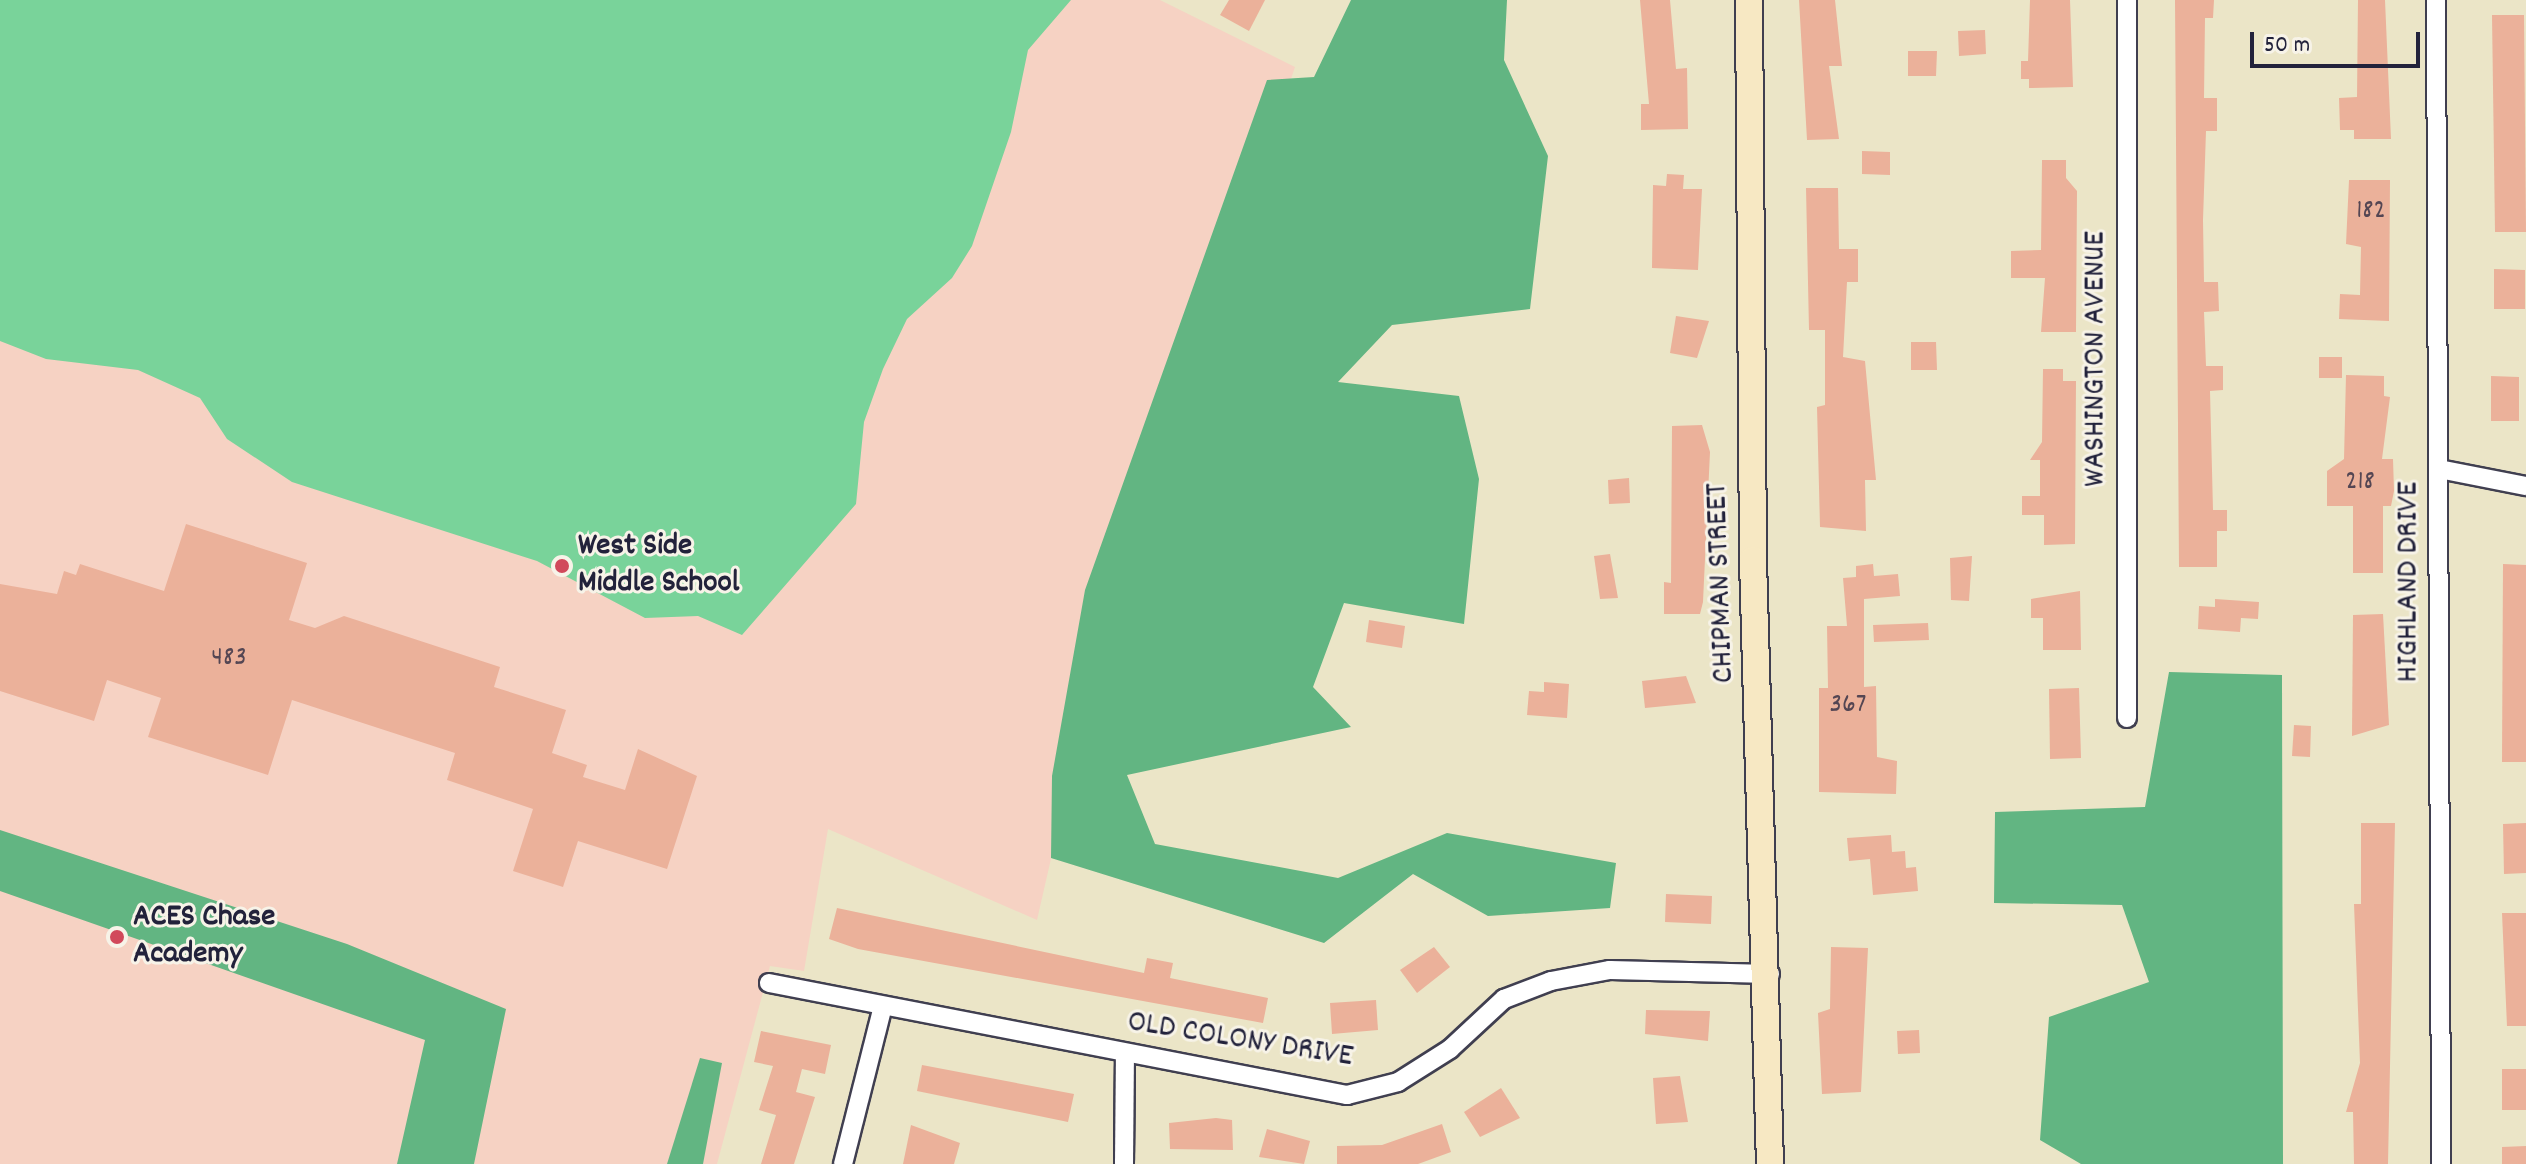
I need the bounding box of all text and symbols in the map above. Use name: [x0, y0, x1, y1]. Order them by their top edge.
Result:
scale bar: [2254, 16, 2424, 66]
text: 50 m: [2264, 29, 2310, 63]
house number: 182: [2356, 195, 2386, 229]
street label: WASHINGTON AVENUE: [2078, 231, 2116, 487]
house number: 218: [2345, 466, 2375, 500]
street label: CHIPMAN STREET: [1699, 482, 1745, 684]
street label: HIGHLAND DRIVE: [2391, 482, 2429, 682]
place label: West Side Middle School: [578, 529, 739, 604]
marker: West Side Middle School: [553, 557, 571, 575]
house number: 483: [211, 642, 247, 676]
house number: 367: [1830, 689, 1866, 723]
place label: ACES Chase Academy: [133, 900, 275, 975]
marker: ACES Chase Academy: [108, 928, 126, 946]
street label: OLD COLONY DRIVE: [1125, 1004, 1355, 1078]

